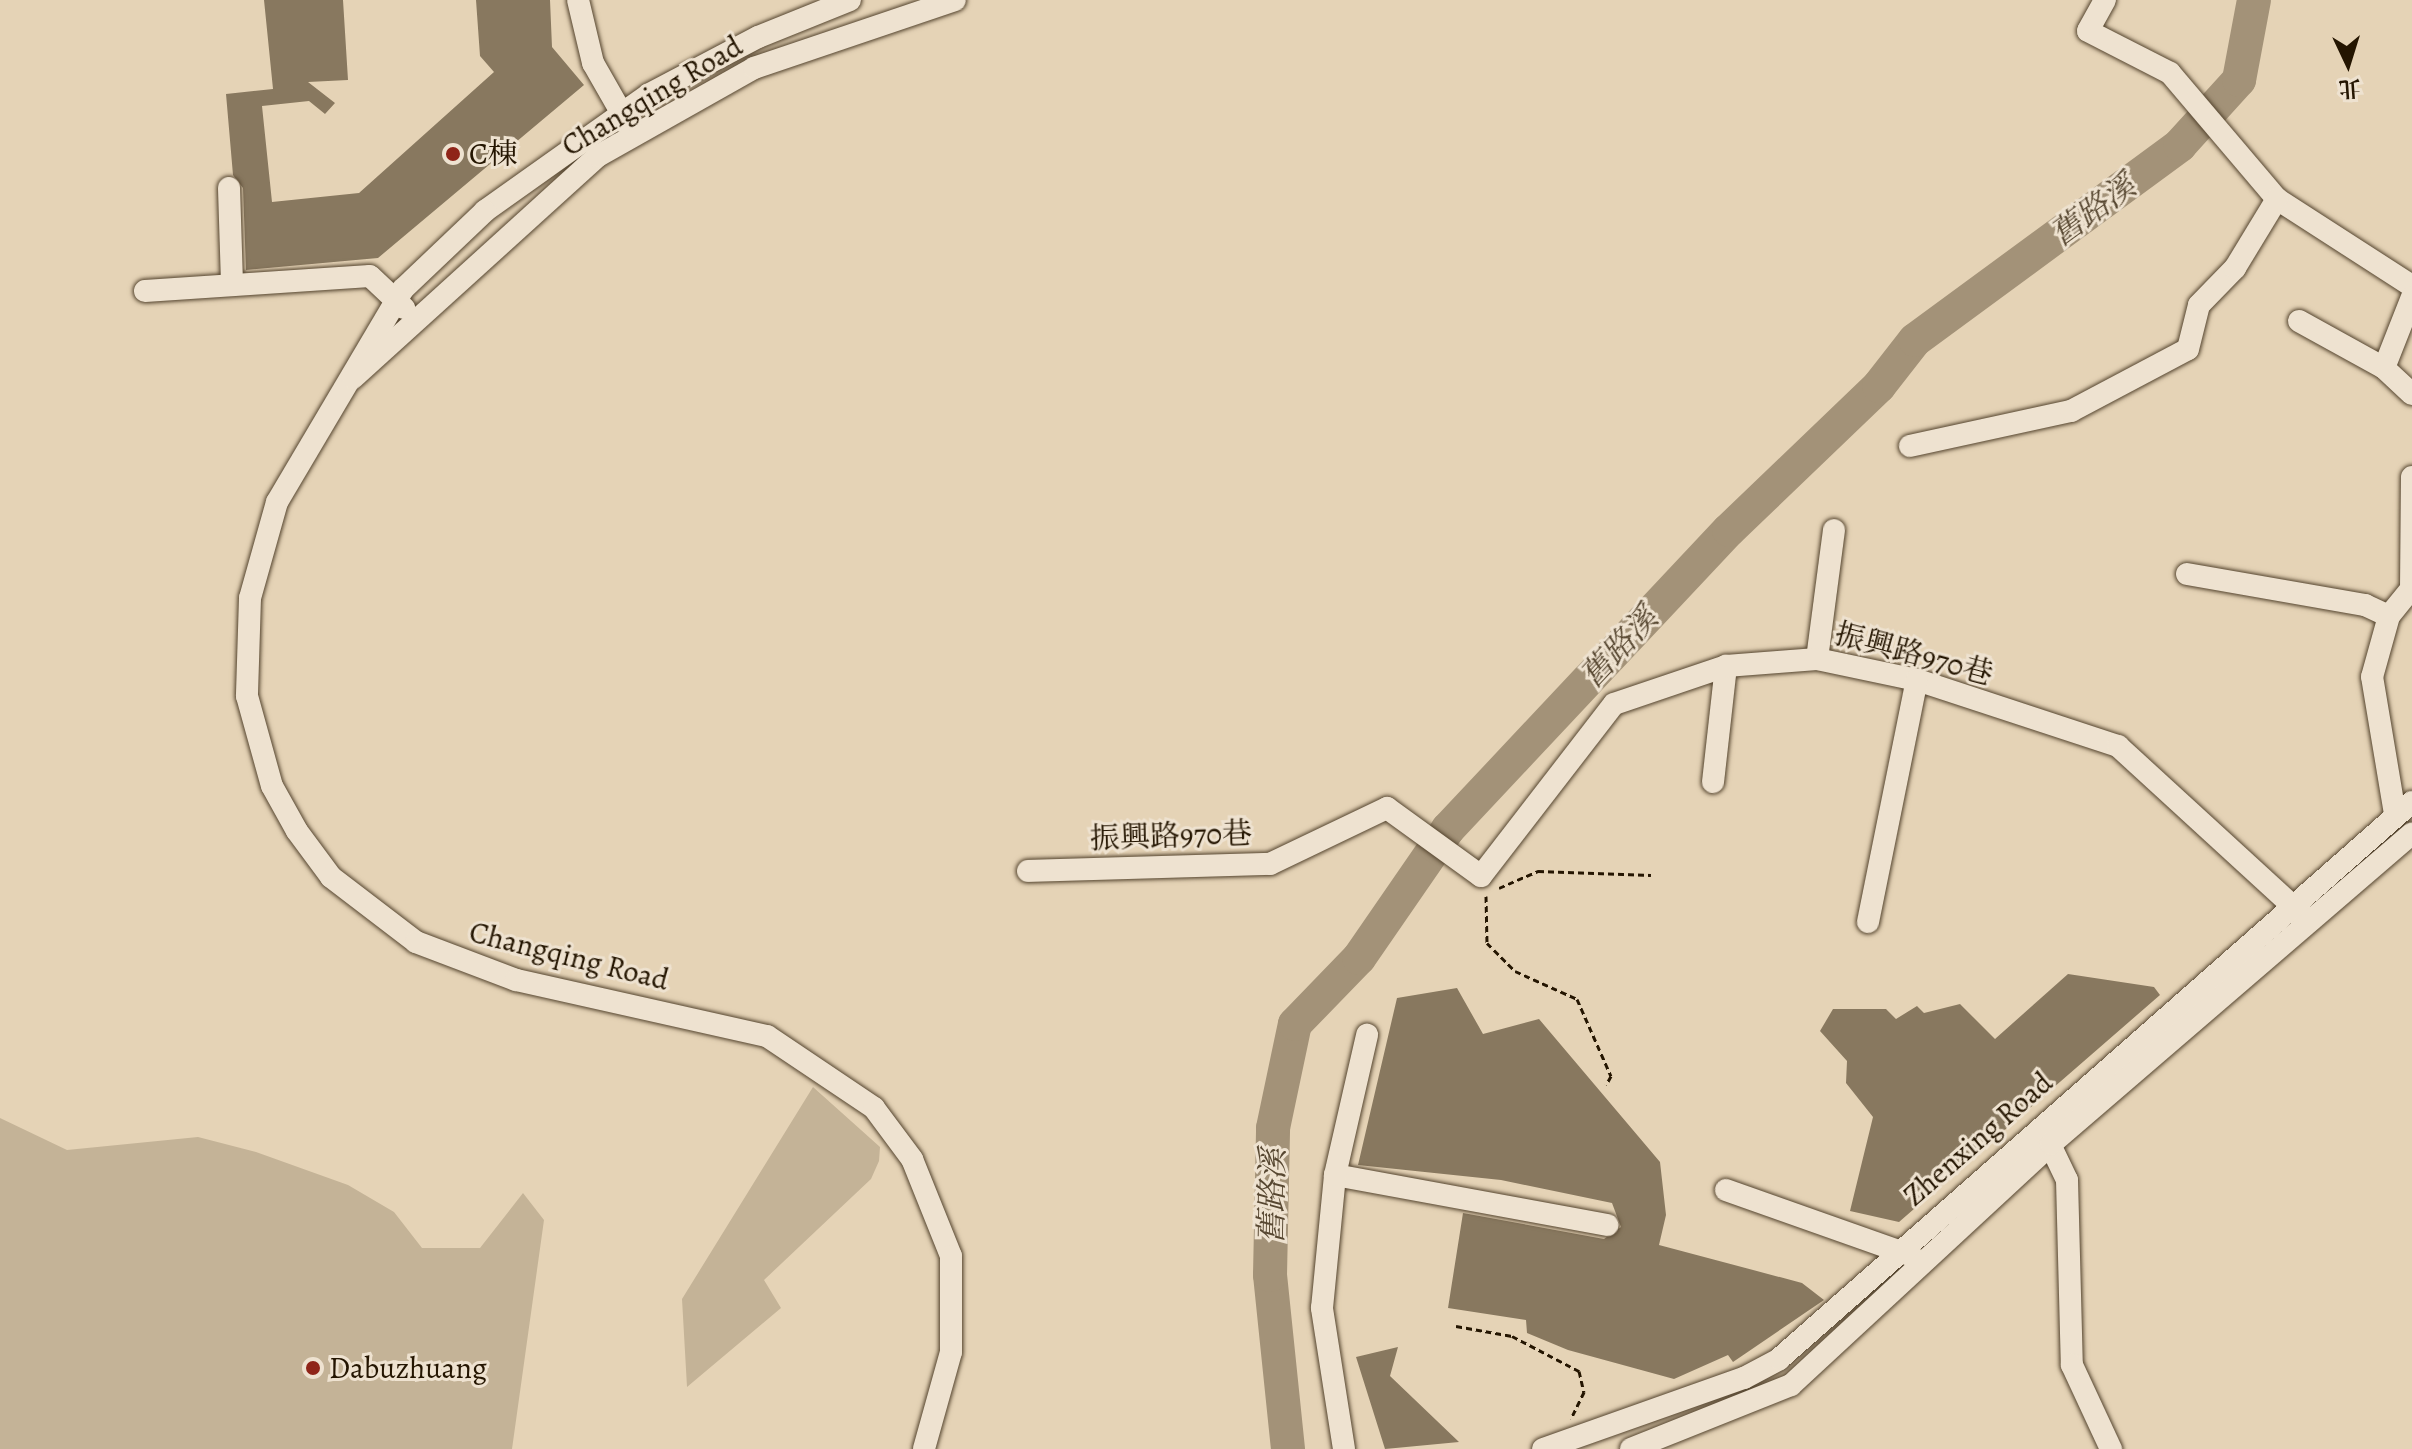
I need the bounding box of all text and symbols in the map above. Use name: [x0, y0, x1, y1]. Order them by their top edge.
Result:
north arrow: [2308, 24, 2388, 104]
street label: Changqing Road: [555, 28, 749, 164]
text: 北: [2338, 72, 2362, 104]
place label: C棟: [469, 136, 518, 172]
marker: C棟: [444, 145, 462, 163]
water label: 舊路溪: [2043, 166, 2143, 254]
water label: 舊路溪: [1572, 599, 1666, 695]
street label: 振興路970巷: [1831, 616, 1997, 692]
street label: 振興路970巷: [1089, 815, 1253, 857]
street label: Changqing Road: [466, 914, 672, 998]
street label: Zhenxing Road: [1896, 1065, 2060, 1213]
water label: 舊路溪: [1252, 1148, 1292, 1244]
place label: Dabuzhuang: [329, 1350, 487, 1386]
marker: Dabuzhuang: [304, 1359, 322, 1377]

